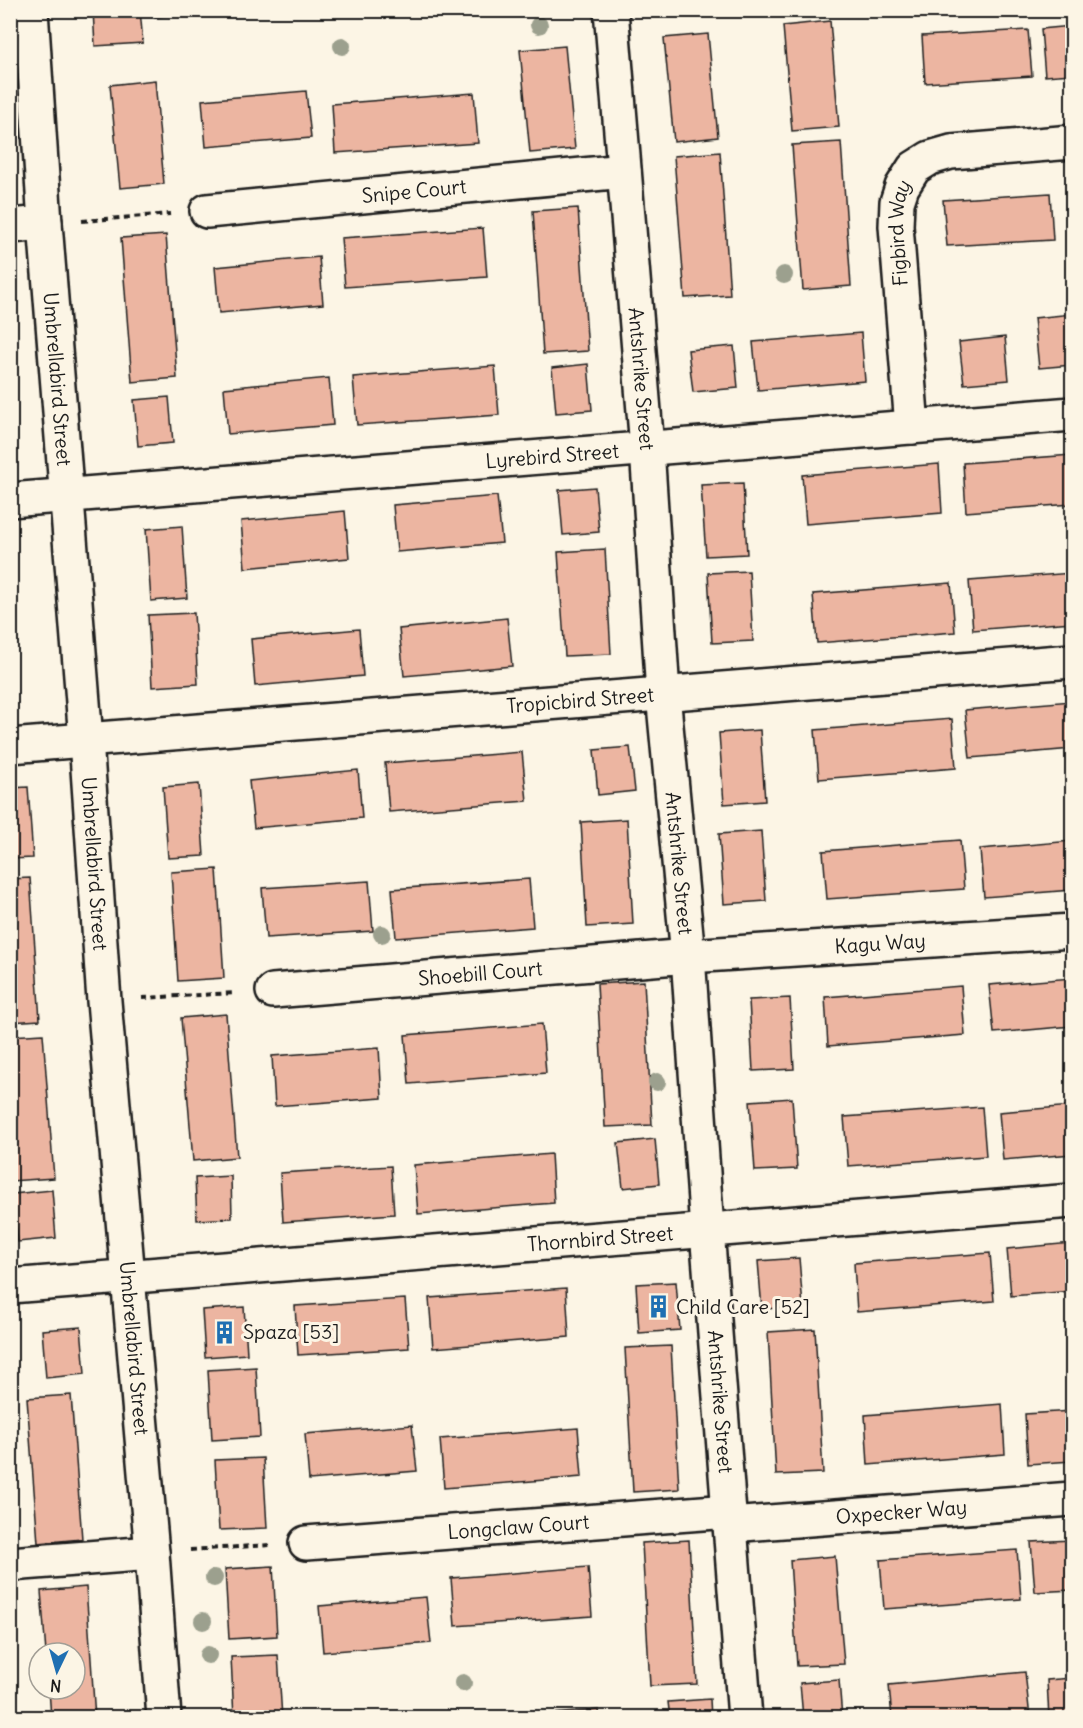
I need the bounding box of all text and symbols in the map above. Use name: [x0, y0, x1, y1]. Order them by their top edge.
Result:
street label: Snipe Court: [361, 173, 468, 208]
street label: Figbird Way: [883, 174, 916, 287]
street label: Umbrellabird Street: [39, 291, 77, 467]
street label: Antshrike Street: [623, 306, 660, 451]
street label: Lyrebird Street: [485, 438, 620, 473]
street label: Tropicbird Street: [505, 681, 655, 718]
street label: Umbrellabird Street: [77, 776, 114, 952]
street label: Antshrike Street: [660, 791, 699, 936]
street label: Kagu Way: [834, 928, 927, 958]
street label: Shoebill Court: [417, 955, 544, 991]
street label: Thornbird Street: [526, 1220, 674, 1257]
street label: Umbrellabird Street: [115, 1260, 155, 1436]
building icon: Child Care [52]: [645, 1294, 671, 1320]
place label: Child Care [52]: [676, 1294, 810, 1319]
building icon: Spaza [53]: [212, 1319, 238, 1345]
place label: Spaza [53]: [243, 1319, 339, 1344]
street label: Antshrike Street: [703, 1329, 739, 1474]
street label: Oxpecker Way: [835, 1494, 968, 1529]
street label: Longclaw Court: [447, 1509, 590, 1544]
north arrow: [27, 1641, 87, 1701]
text: N: [49, 1675, 62, 1696]

